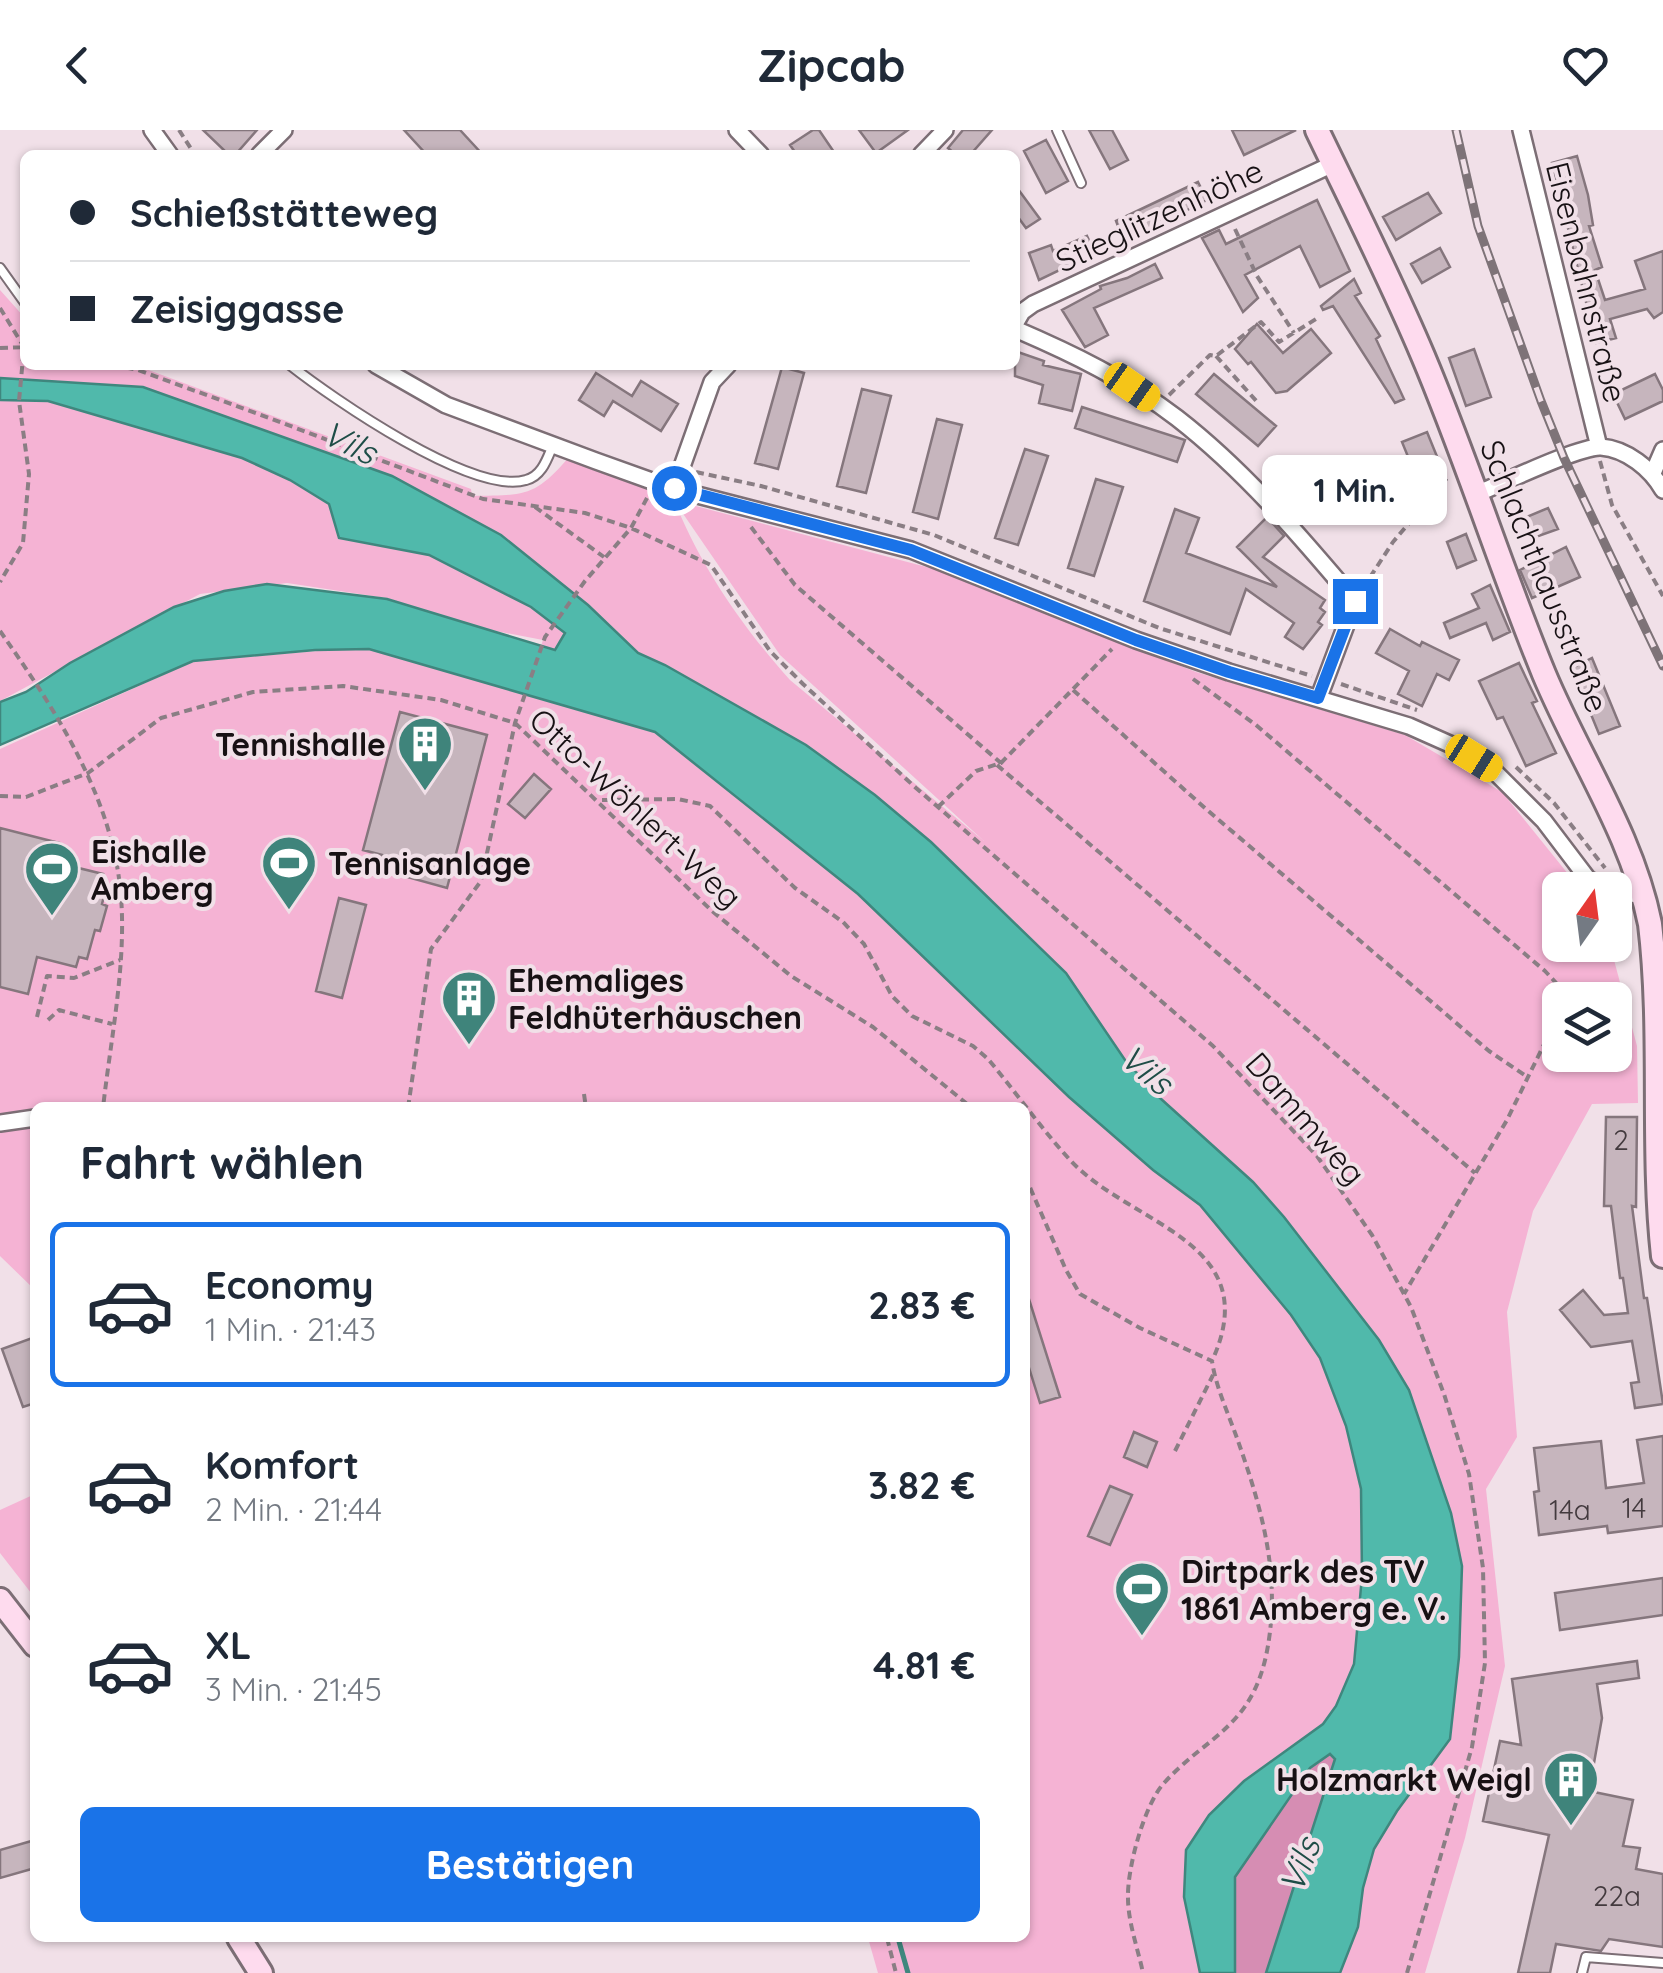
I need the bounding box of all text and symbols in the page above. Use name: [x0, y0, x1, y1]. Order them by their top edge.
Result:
text: Zipcab: [758, 37, 905, 93]
icon: back: [50, 38, 105, 93]
icon: heart: [1558, 38, 1613, 93]
street label: Stieglitzenhöhe: [1049, 150, 1269, 280]
street label: Eisenbahnstraße: [1538, 157, 1636, 407]
text: Schießstätteweg: [130, 189, 438, 237]
text: Zeisiggasse: [130, 285, 344, 333]
car: [1099, 358, 1165, 416]
water label: Vils: [316, 410, 387, 475]
street label: Schlachthausstraße: [1472, 434, 1618, 718]
callout: 1 Min.: [1262, 456, 1448, 526]
route start: [652, 466, 697, 511]
text: 1 Min.: [1313, 470, 1396, 510]
route end: [1333, 579, 1378, 624]
street label: Otto-Wöhlert-Weg: [522, 699, 750, 917]
building icon: Tennishalle: [395, 714, 455, 793]
place label: Tennishalle: [215, 724, 386, 764]
car: [1441, 729, 1507, 787]
place label: Eishalle Amberg: [91, 831, 214, 908]
sports icon: Tennisanlage: [259, 833, 319, 912]
sports icon: Eishalle Amberg: [22, 839, 82, 918]
place label: Tennisanlage: [328, 843, 531, 883]
north arrow: [1542, 872, 1632, 962]
map controls: [1542, 872, 1632, 1072]
place label: Ehemaliges Feldhüterhäuschen: [508, 960, 802, 1037]
building icon: Ehemaliges Feldhüterhäuschen: [439, 968, 499, 1047]
button: layers: [1542, 982, 1632, 1072]
water label: Vils: [1112, 1034, 1184, 1105]
street label: Dammweg: [1238, 1043, 1374, 1193]
house number: 2: [1613, 1122, 1629, 1157]
text: Fahrt wählen: [80, 1134, 364, 1190]
icon: car: [85, 1260, 175, 1350]
text: Economy: [205, 1261, 374, 1309]
text: 2.83 €: [868, 1281, 975, 1329]
text: 1 Min. · 21:43: [205, 1309, 376, 1349]
icon: car: [85, 1440, 175, 1530]
text: Komfort: [205, 1441, 359, 1489]
text: 3.82 €: [868, 1461, 975, 1509]
text: 2 Min. · 21:44: [205, 1489, 382, 1529]
house number: 14: [1622, 1490, 1646, 1525]
house number: 14a: [1549, 1492, 1591, 1527]
place label: Dirtpark des TV 1861 Amberg e. V.: [1181, 1551, 1447, 1628]
sports icon: Dirtpark des TV 1861 Amberg e. V.: [1112, 1559, 1172, 1638]
icon: car: [85, 1620, 175, 1710]
text: XL: [205, 1621, 251, 1669]
text: 4.81 €: [873, 1641, 975, 1689]
text: 3 Min. · 21:45: [205, 1669, 382, 1709]
building icon: Holzmarkt Weigl: [1541, 1749, 1601, 1828]
place label: Holzmarkt Weigl: [1276, 1759, 1532, 1799]
button: Bestätigen: [80, 1807, 980, 1922]
water label: Vils: [1269, 1829, 1330, 1899]
house number: 22a: [1593, 1878, 1641, 1913]

